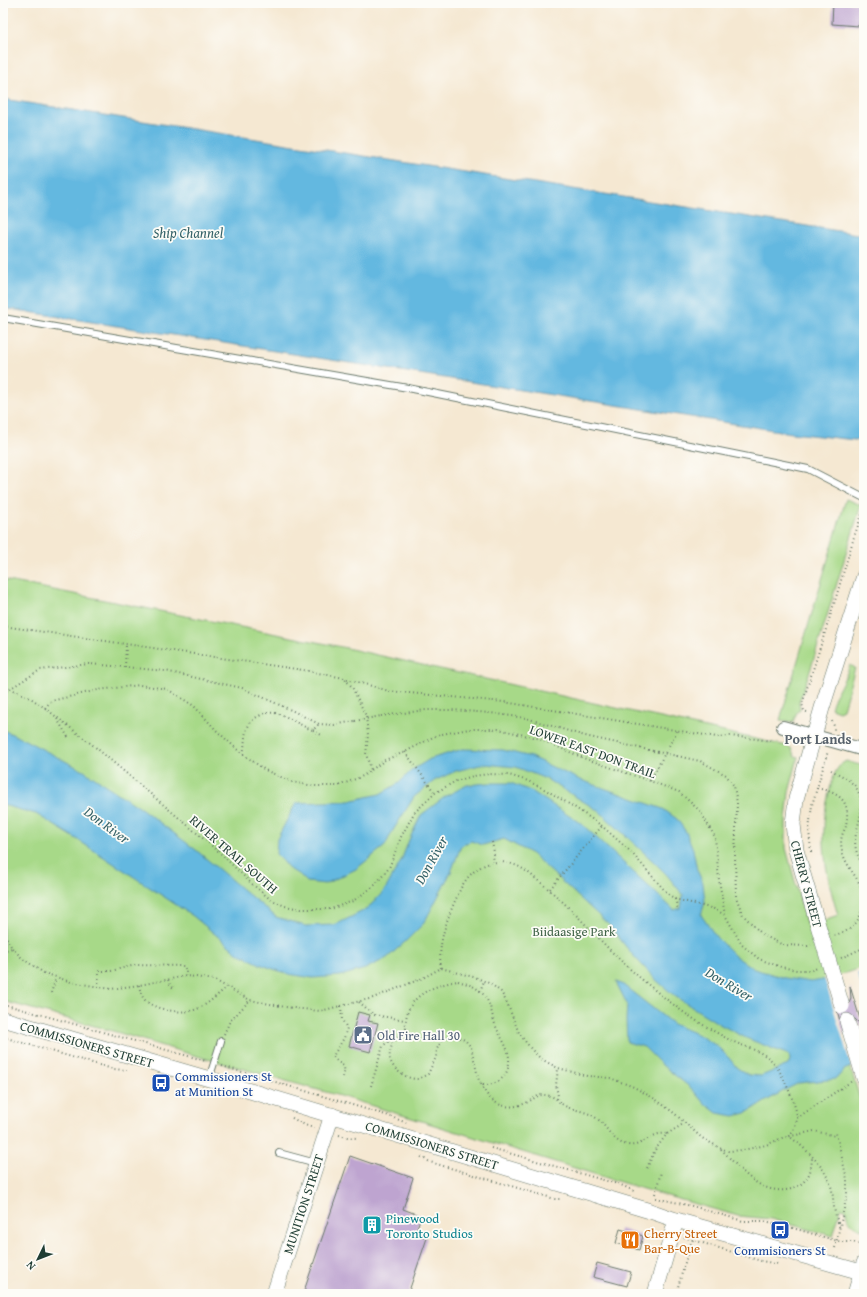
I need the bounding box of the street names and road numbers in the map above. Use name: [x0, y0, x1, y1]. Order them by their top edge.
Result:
street label: LOWER EAST DON TRAIL: [527, 720, 659, 783]
street label: RIVER TRAIL SOUTH: [185, 811, 282, 898]
street label: CHERRY STREET: [786, 838, 827, 930]
street label: COMMISSIONERS STREET: [18, 1016, 157, 1073]
street label: COMMISSIONERS STREET: [363, 1116, 501, 1175]
street label: MUNITION STREET: [278, 1151, 329, 1256]

